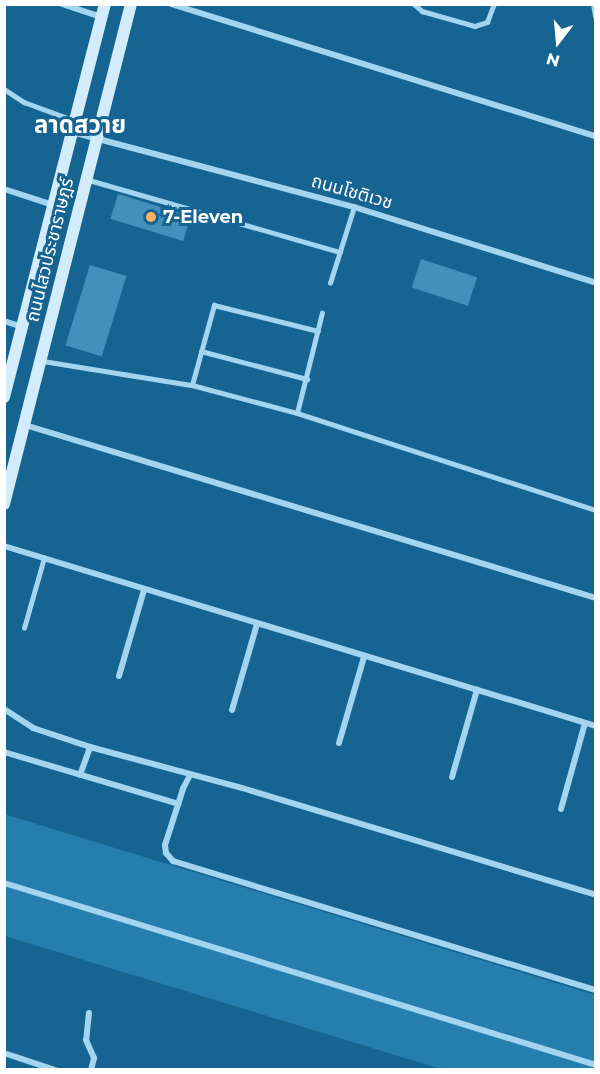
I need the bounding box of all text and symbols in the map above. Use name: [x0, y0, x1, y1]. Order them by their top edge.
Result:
north arrow: [528, 12, 588, 72]
text: N: [544, 49, 562, 71]
district label: ลาดสวาย: [34, 111, 126, 139]
street label: ถนนโชติเวช: [309, 170, 395, 214]
street label: ถนนไสวประชาราษฎร์: [22, 176, 78, 324]
place label: 7-Eleven: [163, 206, 243, 228]
marker: 7-Eleven: [144, 210, 158, 224]

